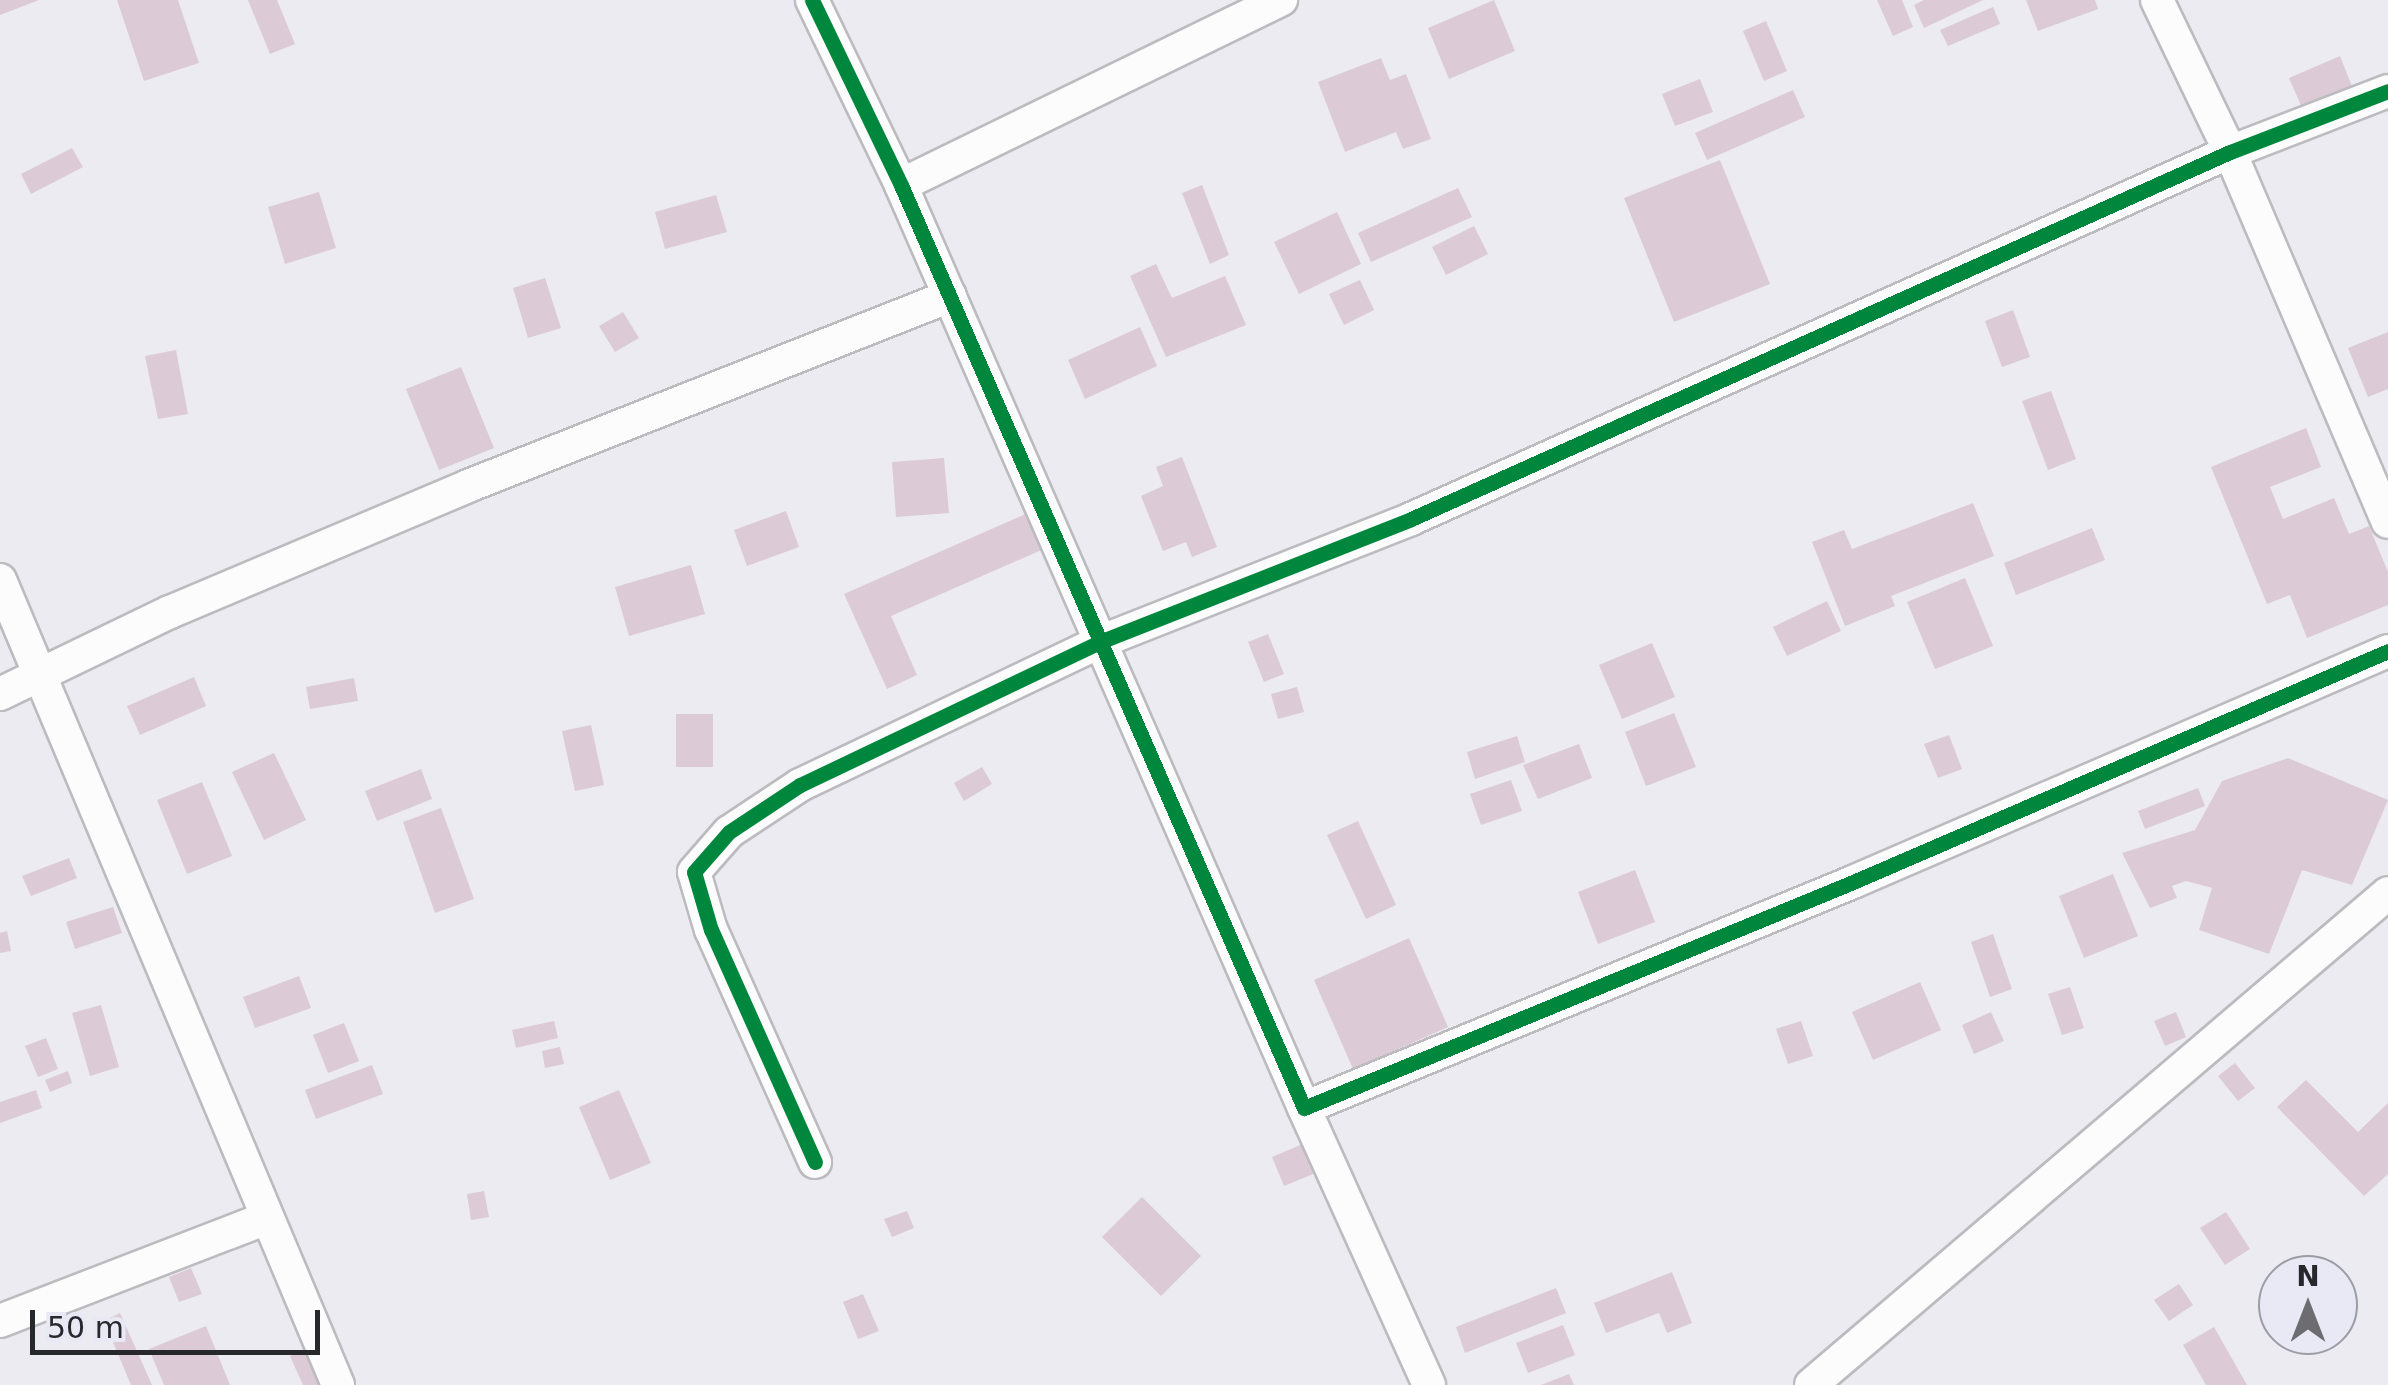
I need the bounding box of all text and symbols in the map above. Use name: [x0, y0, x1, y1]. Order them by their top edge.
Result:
north arrow: [2258, 1255, 2358, 1355]
text: N: [2296, 1260, 2320, 1293]
scale bar: [35, 1290, 325, 1352]
text: 50 m: [47, 1310, 124, 1345]

